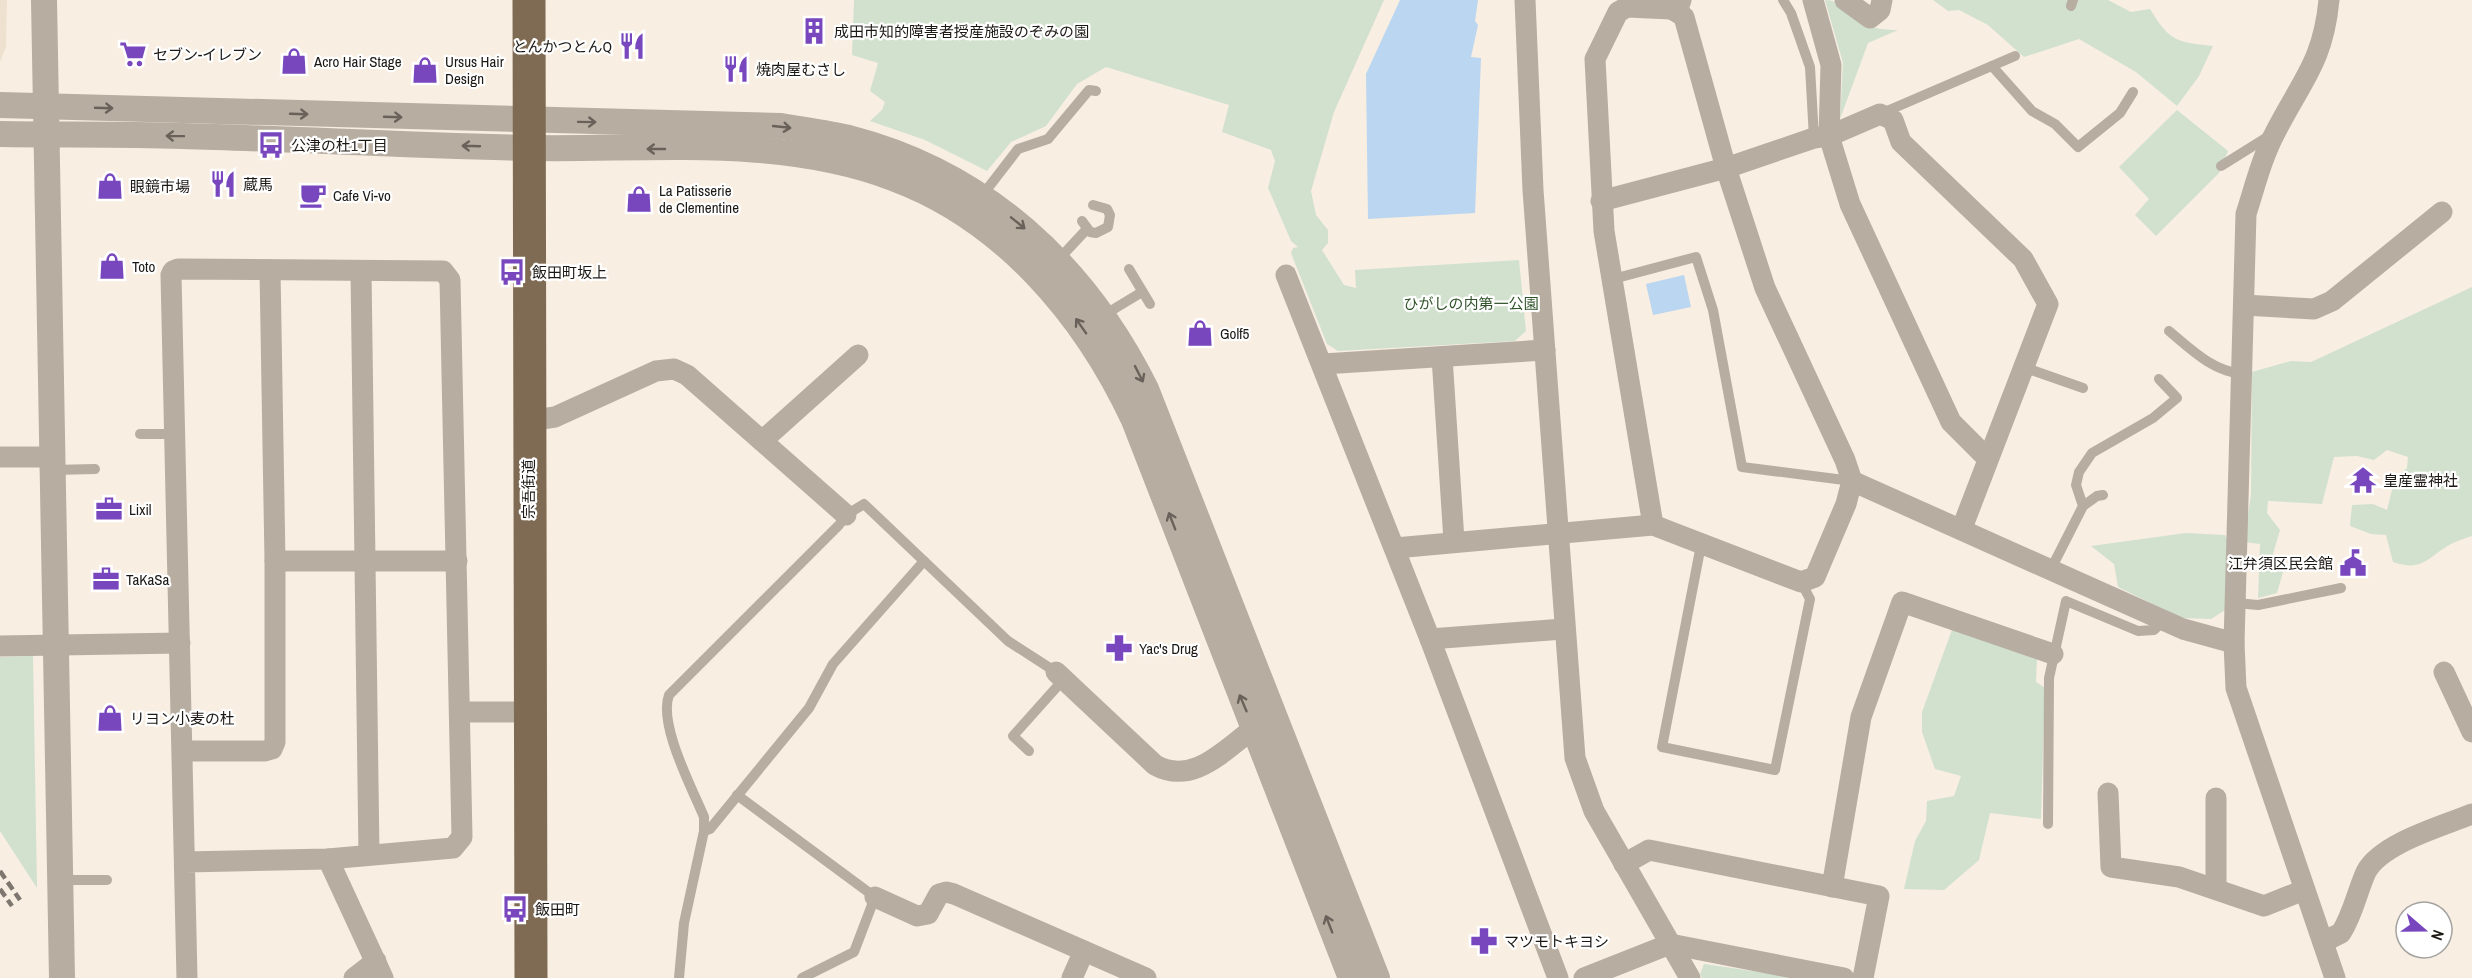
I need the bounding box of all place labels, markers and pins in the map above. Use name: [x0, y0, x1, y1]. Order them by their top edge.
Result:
building icon: 成田市知的障害者授産施設のぞみの園: [799, 16, 829, 46]
place label: 成田市知的障害者授産施設のぞみの園: [834, 21, 1089, 42]
restaurant icon: とんかつとんQ: [617, 31, 647, 61]
place label: とんかつとんQ: [512, 36, 612, 57]
supermarket icon: セブン-イレブン: [118, 39, 148, 69]
place label: セブン-イレブン: [153, 44, 262, 65]
shop icon: Acro Hair Stage: [279, 46, 309, 76]
place label: Acro Hair Stage: [313, 51, 402, 72]
place label: Ursus Hair Design: [445, 51, 504, 89]
restaurant icon: 焼肉屋むさし: [721, 54, 751, 84]
shop icon: Ursus Hair Design: [410, 55, 440, 85]
place label: 焼肉屋むさし: [756, 59, 846, 80]
bus stop icon: 公津の杜1丁目: [256, 130, 286, 160]
place label: 公津の杜1丁目: [291, 135, 388, 156]
restaurant icon: 蔵馬: [208, 169, 238, 199]
shop icon: 眼鏡市場: [95, 171, 125, 201]
place label: 蔵馬: [243, 174, 273, 195]
place label: 眼鏡市場: [130, 176, 190, 197]
cafe icon: Cafe Vi-vo: [298, 180, 328, 210]
place label: La Patisserie de Clementine: [659, 180, 739, 218]
shop icon: La Patisserie de Clementine: [624, 184, 654, 214]
place label: Cafe Vi-vo: [333, 185, 391, 206]
shop icon: Toto: [97, 251, 127, 281]
place label: Toto: [132, 256, 155, 277]
bus stop icon: 飯田町坂上: [497, 257, 527, 287]
place label: 飯田町坂上: [532, 262, 607, 283]
shop icon: Golf5: [1185, 318, 1215, 348]
place label: Golf5: [1220, 323, 1250, 344]
temple icon: 皇産霊神社: [2348, 465, 2378, 495]
place label: 皇産霊神社: [2383, 470, 2458, 491]
office icon: Lixil: [94, 494, 124, 524]
place label: Lixil: [129, 499, 152, 520]
public building icon: 江弁須区民会館: [2338, 548, 2368, 578]
place label: 江弁須区民会館: [2228, 553, 2333, 574]
office icon: TaKaSa: [91, 564, 121, 594]
place label: TaKaSa: [126, 569, 169, 590]
pharmacy icon: Yac's Drug: [1104, 633, 1134, 663]
place label: Yac's Drug: [1139, 638, 1198, 659]
shop icon: リヨン小麦の杜: [95, 703, 125, 733]
place label: リヨン小麦の杜: [130, 708, 235, 729]
bus stop icon: 飯田町: [500, 894, 530, 924]
place label: 飯田町: [535, 899, 580, 920]
pharmacy icon: マツモトキヨシ: [1469, 926, 1499, 956]
place label: マツモトキヨシ: [1504, 931, 1609, 952]

